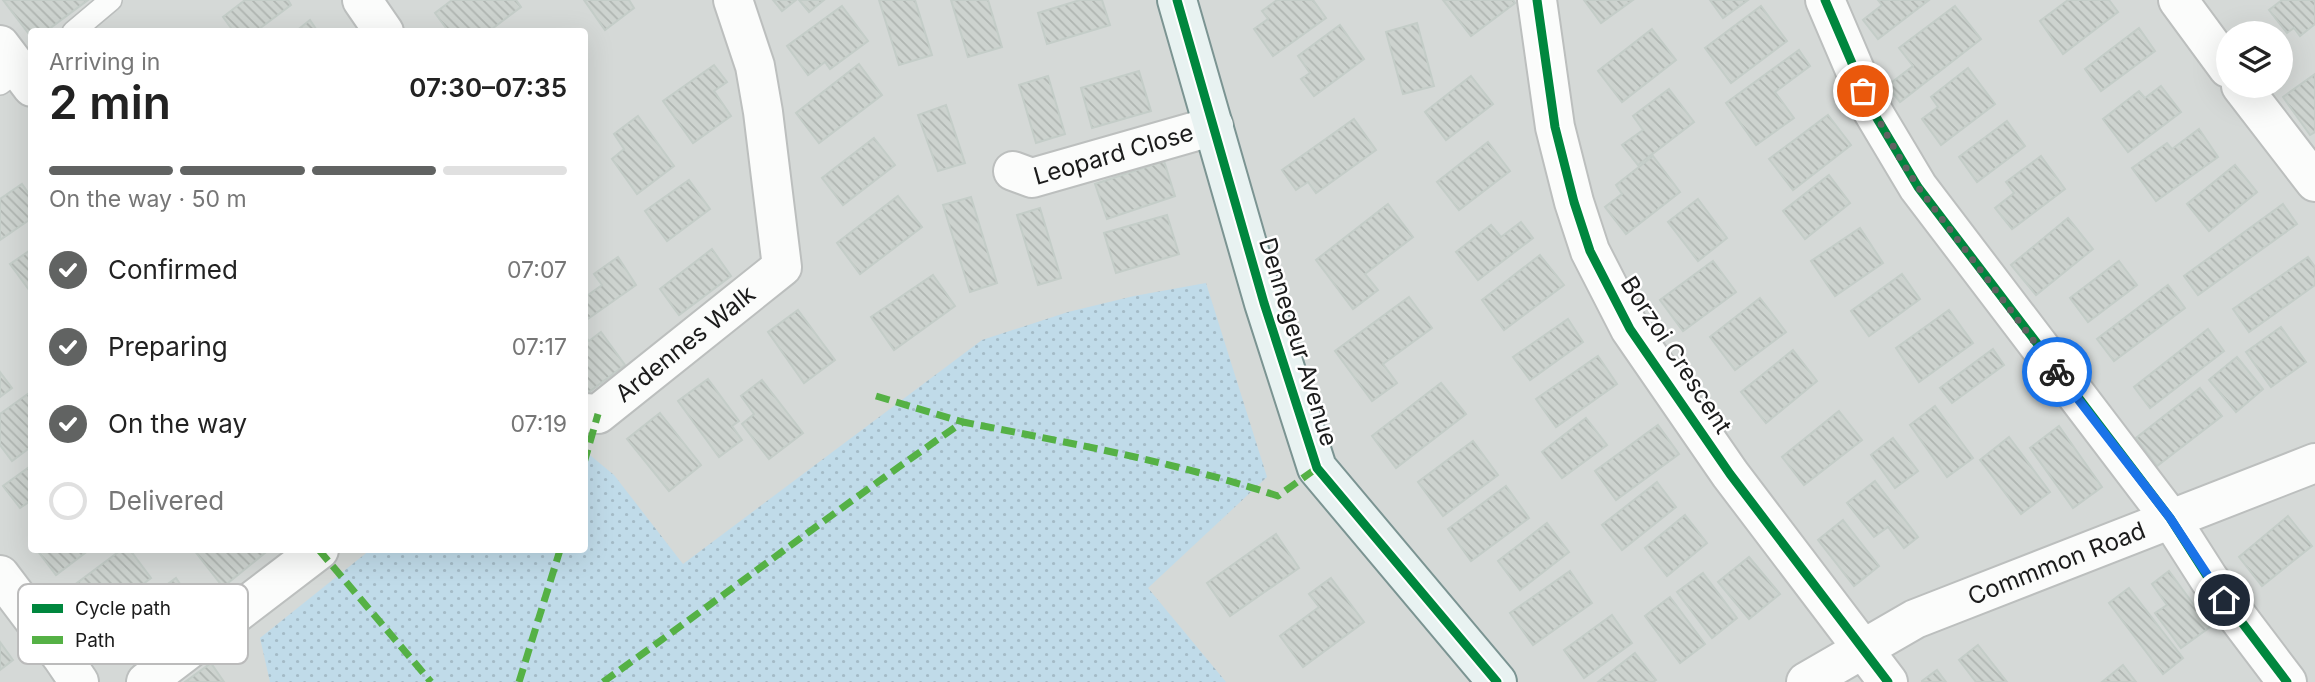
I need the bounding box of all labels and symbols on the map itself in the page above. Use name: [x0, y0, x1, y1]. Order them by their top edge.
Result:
pin: [1833, 61, 1893, 121]
street label: Leopard Close: [1030, 118, 1197, 191]
street label: Dennegeur Avenue: [1253, 234, 1344, 450]
street label: Borzoi Crescent: [1615, 271, 1738, 439]
street label: Ardennes Walk: [609, 279, 761, 408]
courier: [2022, 337, 2092, 407]
street label: Commmon Road: [1964, 516, 2149, 611]
pin: [2194, 570, 2254, 630]
legend: [18, 584, 248, 664]
text: Cycle path: [75, 597, 171, 620]
text: Path: [75, 629, 115, 652]

